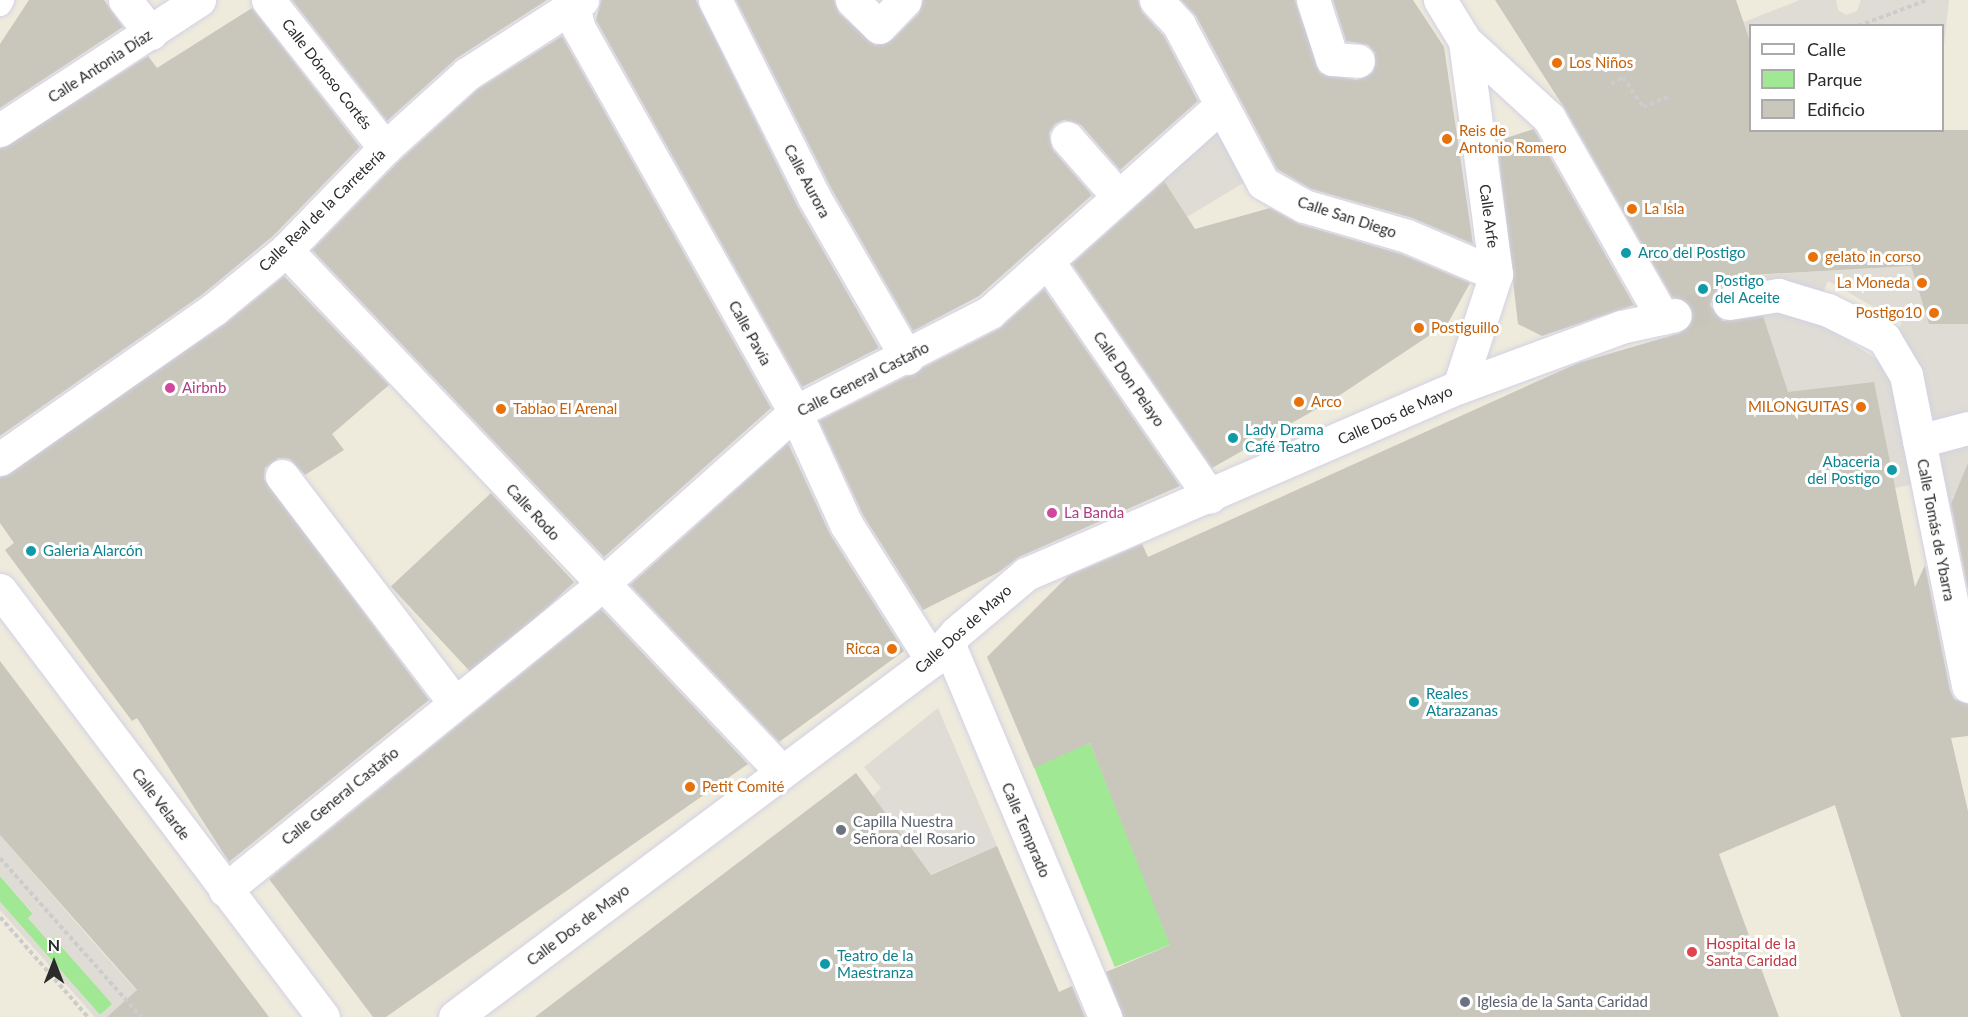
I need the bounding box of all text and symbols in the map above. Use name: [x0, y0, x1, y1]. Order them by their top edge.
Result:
street label: Calle Dónoso Cortés: [278, 15, 376, 133]
legend: [1749, 24, 1944, 132]
street label: Calle Antonia Díaz: [44, 26, 156, 106]
text: Calle: [1807, 38, 1846, 60]
place label: Los Niños: [1569, 54, 1633, 72]
marker: Los Niños: [1550, 56, 1564, 70]
text: Parque: [1807, 68, 1862, 90]
text: Edificio: [1807, 98, 1865, 120]
place label: Reis de Antonio Romero: [1459, 121, 1567, 156]
marker: Reis de Antonio Romero: [1440, 132, 1454, 146]
street label: Calle Aurora: [780, 141, 834, 221]
street label: Calle Real de la Carretería: [255, 145, 389, 275]
street label: Calle Arfe: [1476, 183, 1502, 249]
street label: Calle San Diego: [1295, 193, 1399, 241]
place label: La Isla: [1644, 200, 1684, 218]
marker: La Isla: [1625, 202, 1639, 216]
place label: Arco del Postigo: [1638, 244, 1745, 262]
marker: Arco del Postigo: [1619, 246, 1633, 260]
place label: gelato in corso: [1825, 248, 1921, 266]
marker: gelato in corso: [1806, 250, 1820, 264]
place label: Postigo del Aceite: [1715, 271, 1780, 306]
place label: La Moneda: [1837, 274, 1910, 292]
marker: La Moneda: [1915, 276, 1929, 290]
marker: Postigo del Aceite: [1696, 282, 1710, 296]
street label: Calle Pavía: [725, 298, 775, 368]
place label: Postigo10: [1856, 304, 1922, 322]
marker: Postigo10: [1927, 306, 1941, 320]
place label: Postiguillo: [1431, 319, 1499, 337]
marker: Postiguillo: [1412, 321, 1426, 335]
street label: Calle Don Pelayo: [1090, 328, 1168, 430]
street label: Calle General Castaño: [794, 338, 932, 420]
place label: Airbnb: [182, 379, 226, 397]
marker: Airbnb: [163, 381, 177, 395]
street label: Calle Dos de Mayo: [1335, 382, 1455, 448]
place label: Arco: [1311, 393, 1342, 411]
marker: Arco: [1292, 395, 1306, 409]
place label: MILONGUITAS: [1748, 398, 1849, 416]
place label: Tablao El Arenal: [513, 400, 618, 418]
marker: MILONGUITAS: [1854, 400, 1868, 414]
marker: Tablao El Arenal: [494, 402, 508, 416]
place label: Lady Drama Café Teatro: [1245, 420, 1324, 455]
marker: Lady Drama Café Teatro: [1226, 431, 1240, 445]
place label: Abaceria del Postigo: [1807, 452, 1880, 487]
street label: Calle Tomás de Ybarra: [1913, 457, 1959, 603]
marker: Abaceria del Postigo: [1885, 463, 1899, 477]
street label: Calle Rodo: [502, 480, 564, 544]
place label: La Banda: [1064, 504, 1124, 522]
marker: La Banda: [1045, 506, 1059, 520]
place label: Galeria Alarcón: [43, 542, 143, 560]
marker: Galeria Alarcón: [24, 544, 38, 558]
street label: Calle Dos de Mayo: [911, 581, 1015, 677]
place label: Ricca: [845, 640, 880, 658]
marker: Ricca: [885, 642, 899, 656]
place label: Reales Atarazanas: [1426, 684, 1498, 719]
marker: Reales Atarazanas: [1407, 695, 1421, 709]
street label: Calle General Castaño: [278, 743, 402, 849]
street label: Calle Velarde: [128, 764, 194, 844]
place label: Petit Comité: [702, 778, 785, 796]
marker: Petit Comité: [683, 780, 697, 794]
street label: Calle Temprado: [998, 780, 1054, 880]
place label: Capilla Nuestra Señora del Rosario: [853, 812, 975, 847]
marker: Capilla Nuestra Señora del Rosario: [834, 823, 848, 837]
street label: Calle Dos de Mayo: [523, 881, 633, 969]
north arrow: [24, 933, 84, 993]
place label: Hospital de la Santa Caridad: [1706, 934, 1797, 969]
text: N: [48, 935, 60, 954]
marker: Hospital de la Santa Caridad: [1683, 943, 1701, 961]
place label: Teatro de la Maestranza: [837, 946, 913, 981]
marker: Teatro de la Maestranza: [818, 957, 832, 971]
place label: Iglesia de la Santa Caridad: [1477, 993, 1648, 1011]
marker: Iglesia de la Santa Caridad: [1458, 995, 1472, 1009]

